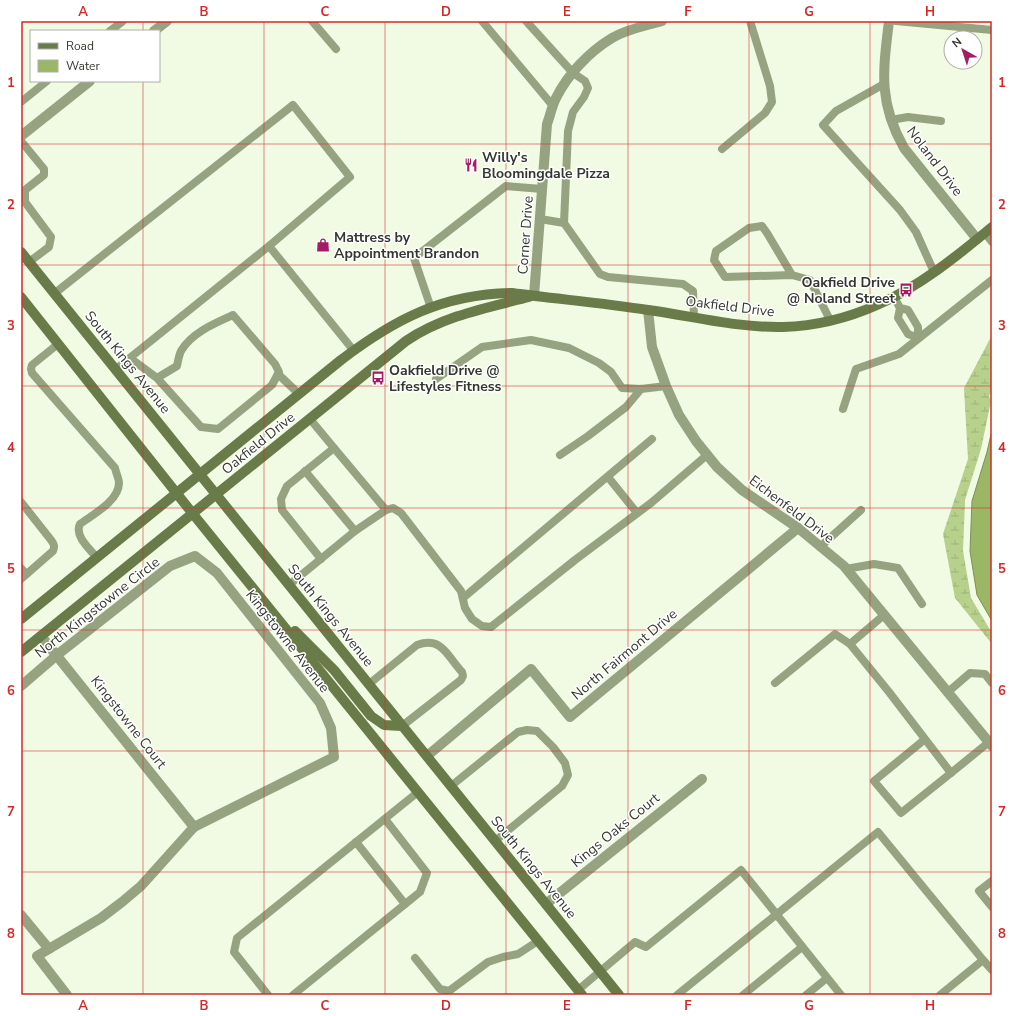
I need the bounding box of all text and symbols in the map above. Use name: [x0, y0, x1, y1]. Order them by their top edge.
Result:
text: A: [78, 3, 88, 21]
text: B: [200, 3, 209, 21]
text: C: [321, 3, 330, 21]
text: D: [441, 3, 451, 21]
text: E: [563, 3, 571, 21]
text: F: [684, 3, 692, 21]
text: G: [804, 3, 814, 21]
text: H: [925, 3, 935, 21]
legend: [30, 30, 160, 82]
north arrow: [943, 30, 983, 70]
text: N: [949, 34, 965, 51]
text: Road: [66, 38, 94, 54]
text: Water: [66, 58, 100, 74]
text: 1: [7, 74, 15, 92]
text: 1: [998, 74, 1006, 92]
street label: Noland Drive: [902, 123, 967, 200]
place label: Willy's Bloomingdale Pizza: [482, 148, 610, 183]
restaurant icon: Willy's Bloomingdale Pizza: [463, 157, 479, 173]
street label: Corner Drive: [513, 195, 538, 275]
text: 2: [7, 196, 15, 214]
text: 2: [998, 196, 1006, 214]
place label: Mattress by Appointment Brandon: [334, 228, 479, 263]
shop icon: Mattress by Appointment Brandon: [315, 237, 331, 253]
place label: Oakfield Drive @ Noland Street: [787, 273, 896, 308]
bus stop icon: Oakfield Drive @ Noland Street: [898, 282, 914, 298]
street label: Oakfield Drive: [684, 292, 775, 321]
street label: South Kings Avenue: [80, 307, 175, 418]
text: 3: [7, 317, 15, 335]
text: 3: [998, 317, 1006, 335]
place label: Oakfield Drive @ Lifestyles Fitness: [389, 361, 502, 396]
bus stop icon: Oakfield Drive @ Lifestyles Fitness: [370, 370, 386, 386]
street label: Oakfield Drive: [218, 408, 299, 479]
text: 4: [7, 439, 15, 457]
text: 4: [998, 439, 1006, 457]
street label: Eichenfeld Drive: [745, 471, 838, 548]
street label: North Kingstowne Circle: [31, 553, 164, 662]
text: 5: [7, 560, 15, 578]
street label: South Kings Avenue: [283, 560, 378, 671]
text: 5: [998, 560, 1006, 578]
street label: Kingstowne Avenue: [241, 586, 334, 697]
street label: North Fairmont Drive: [567, 605, 681, 704]
street label: Kingstowne Court: [86, 672, 171, 773]
text: 6: [7, 682, 15, 700]
text: 6: [998, 682, 1006, 700]
street label: Kings Oaks Court: [567, 789, 664, 872]
text: 7: [7, 803, 15, 821]
text: 7: [998, 803, 1006, 821]
street label: South Kings Avenue: [486, 812, 581, 923]
text: 8: [7, 925, 15, 943]
text: 8: [998, 925, 1006, 943]
text: A: [78, 997, 88, 1015]
text: B: [200, 997, 209, 1015]
text: C: [321, 997, 330, 1015]
text: D: [441, 997, 451, 1015]
text: E: [563, 997, 571, 1015]
text: F: [684, 997, 692, 1015]
text: G: [804, 997, 814, 1015]
text: H: [925, 997, 935, 1015]

